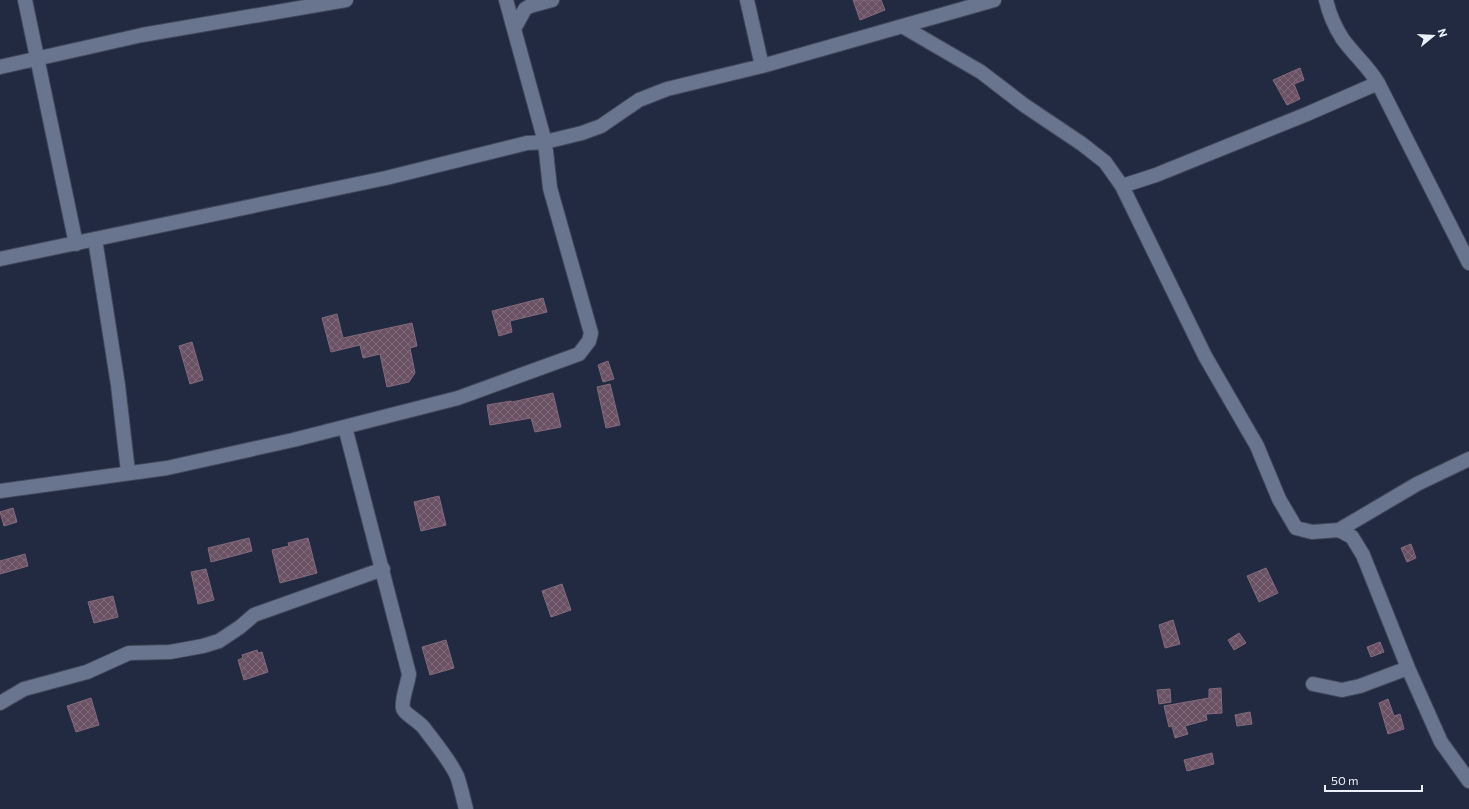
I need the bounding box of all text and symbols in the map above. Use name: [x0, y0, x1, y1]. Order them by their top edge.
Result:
north arrow: [1413, 16, 1453, 56]
text: N: [1436, 27, 1450, 39]
scale bar: [1325, 767, 1422, 793]
text: 50 m: [1331, 773, 1359, 787]

